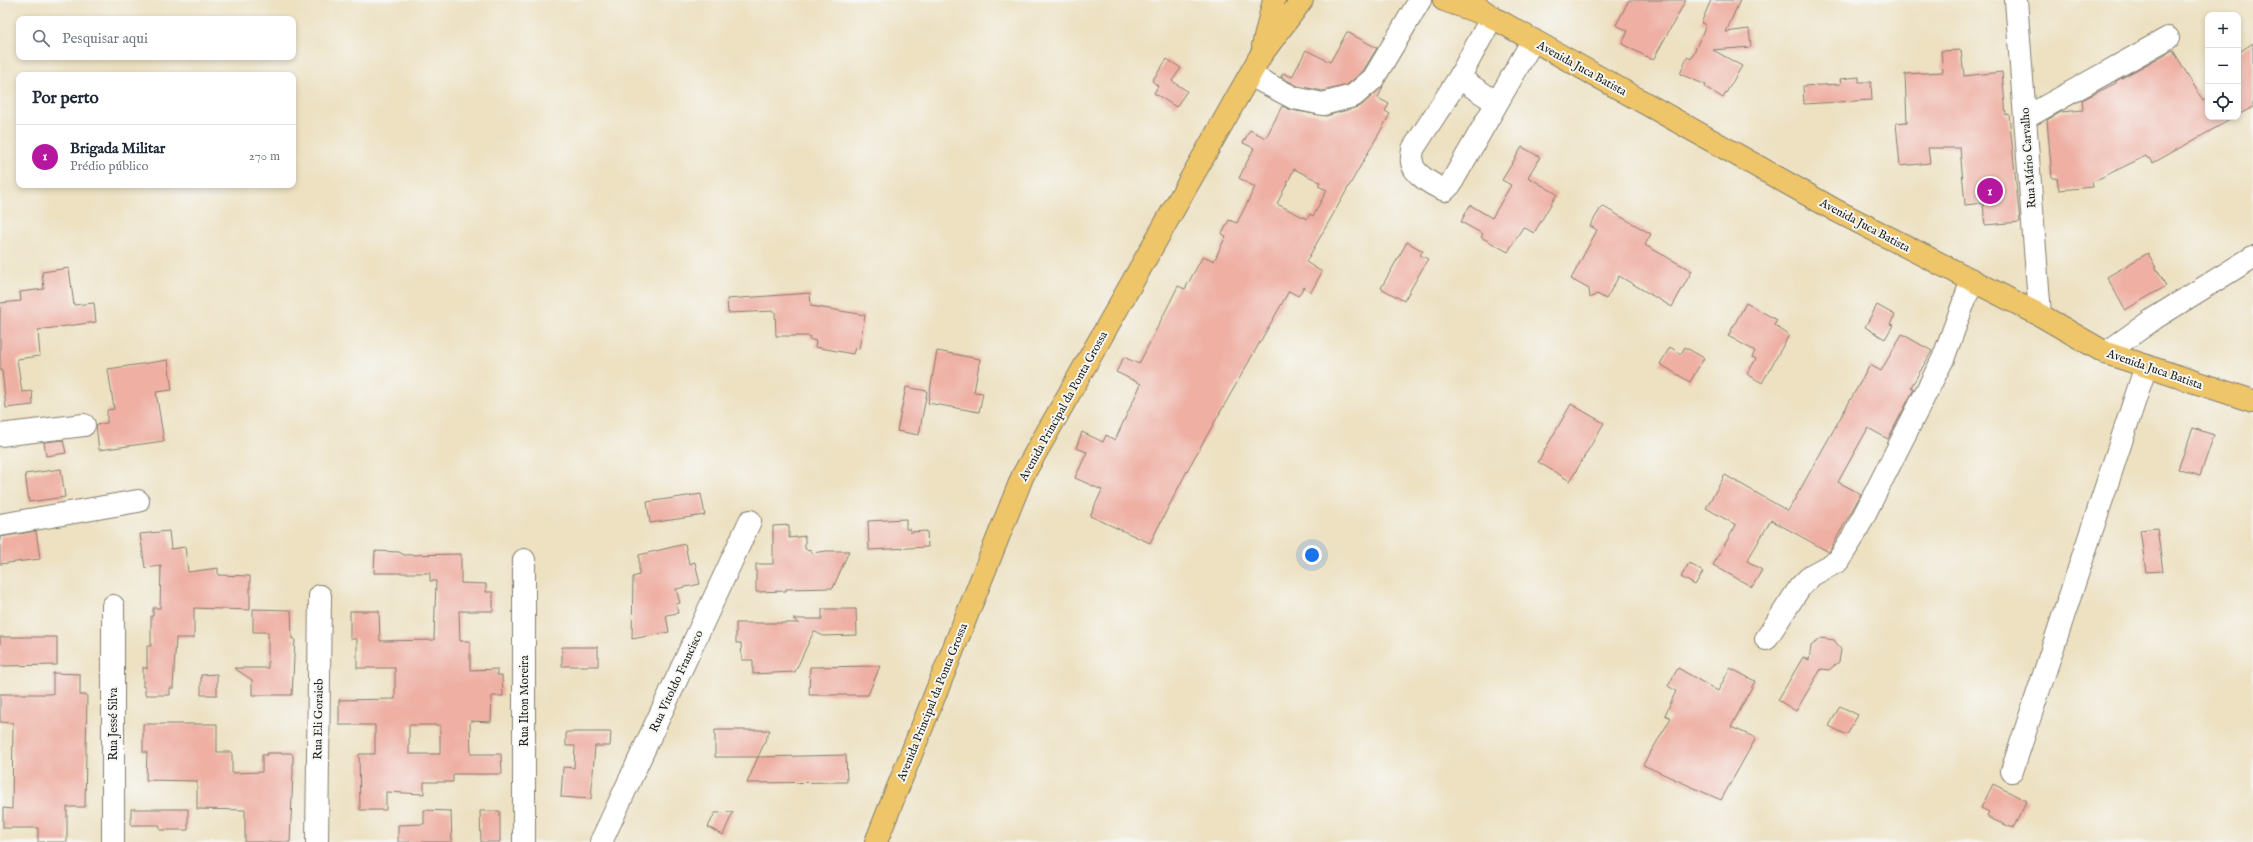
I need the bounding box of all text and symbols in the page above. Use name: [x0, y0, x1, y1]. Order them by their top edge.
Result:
map controls: [2205, 12, 2241, 120]
button: +: [2205, 12, 2241, 48]
search box: [16, 16, 296, 60]
icon: search: [30, 27, 52, 49]
text: Pesquisar aqui: [62, 29, 148, 48]
street label: Avenida Juca Batista: [1533, 37, 1630, 101]
button: −: [2205, 48, 2241, 84]
button: locate: [2205, 84, 2241, 120]
text: Por perto: [32, 88, 99, 109]
street label: Rua Mário Carvalho: [2017, 107, 2040, 209]
text: Brigada Militar: [70, 139, 165, 158]
text: 1: [43, 148, 47, 165]
text: 270 m: [249, 148, 280, 165]
text: Prédio público: [70, 158, 149, 175]
pin: 1: [1977, 176, 2003, 206]
street label: Avenida Juca Batista: [1816, 195, 1913, 257]
street label: Avenida Principal da Ponta Grossa: [1015, 328, 1112, 485]
street label: Avenida Juca Batista: [2104, 346, 2205, 394]
your location: [1302, 545, 1322, 565]
street label: Avenida Principal da Ponta Grossa: [893, 620, 972, 785]
street label: Rua Vitoldo Francisco: [646, 627, 707, 735]
street label: Rua Ilton Moreira: [517, 655, 532, 747]
street label: Rua Eli Goraieb: [310, 678, 327, 760]
street label: Rua Jessé Silva: [106, 687, 122, 760]

